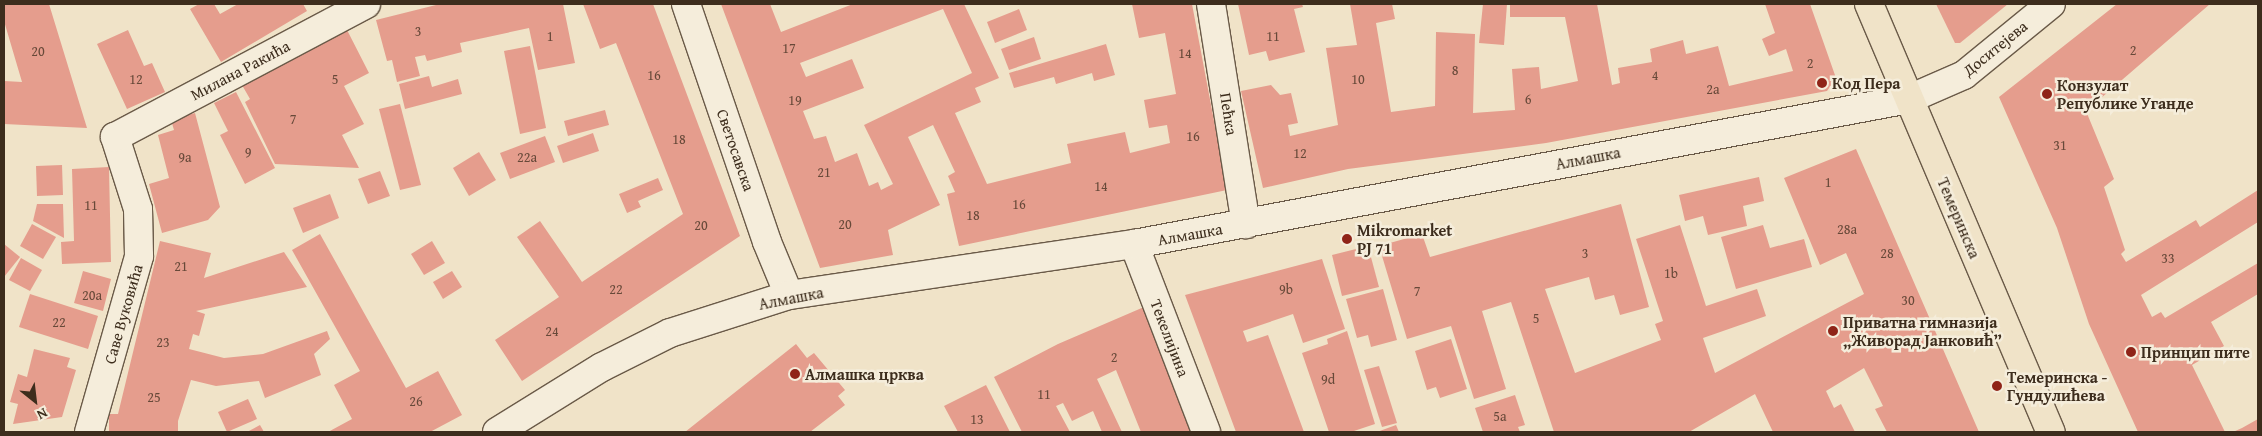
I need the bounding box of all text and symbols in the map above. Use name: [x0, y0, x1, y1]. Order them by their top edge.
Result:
street label: Доситејева: [1959, 16, 2031, 80]
house number: 3: [415, 23, 421, 39]
house number: 1: [547, 28, 553, 44]
house number: 11: [1266, 28, 1280, 44]
street label: Милана Ракића: [187, 36, 293, 104]
house number: 17: [782, 40, 796, 56]
house number: 2: [2130, 42, 2136, 58]
house number: 20: [31, 43, 45, 59]
house number: 14: [1178, 45, 1192, 61]
house number: 2: [1807, 55, 1813, 71]
house number: 8: [1452, 62, 1458, 78]
house number: 16: [647, 67, 661, 83]
house number: 4: [1652, 67, 1658, 83]
house number: 12: [129, 71, 143, 87]
house number: 5: [332, 71, 338, 87]
house number: 10: [1351, 71, 1365, 87]
place label: Код Пера: [1832, 73, 1900, 93]
place label: Конзулат Републике Уганде: [2057, 75, 2194, 113]
marker: Код Пера: [1816, 77, 1828, 89]
house number: 2a: [1706, 81, 1720, 97]
marker: Конзулат Републике Уганде: [2041, 88, 2053, 100]
street label: Пећка: [1216, 91, 1242, 137]
house number: 6: [1525, 91, 1531, 107]
house number: 19: [788, 92, 802, 108]
street label: Светосавска: [713, 106, 759, 194]
house number: 7: [290, 111, 296, 127]
house number: 16: [1186, 128, 1200, 144]
house number: 18: [672, 131, 686, 147]
house number: 31: [2053, 137, 2067, 153]
street label: Алмашка: [1554, 142, 1622, 174]
house number: 9: [245, 144, 251, 160]
house number: 12: [1293, 145, 1307, 161]
house number: 9a: [178, 149, 192, 165]
house number: 22a: [517, 149, 537, 165]
house number: 21: [817, 164, 831, 180]
house number: 1: [1825, 174, 1831, 190]
street label: Темеринска: [1933, 175, 1985, 261]
house number: 14: [1094, 178, 1108, 194]
house number: 16: [1012, 196, 1026, 212]
house number: 11: [84, 197, 98, 213]
house number: 18: [966, 207, 980, 223]
house number: 20: [838, 216, 852, 232]
house number: 20: [694, 217, 708, 233]
street label: Алмашка: [1156, 219, 1224, 249]
place label: Mikromarket PJ 71: [1357, 220, 1452, 258]
house number: 28a: [1837, 221, 1857, 237]
marker: Mikromarket PJ 71: [1341, 233, 1353, 245]
house number: 3: [1582, 245, 1588, 261]
house number: 28: [1880, 245, 1894, 261]
house number: 33: [2161, 250, 2175, 266]
house number: 21: [174, 258, 188, 274]
street label: Саве Вуковића: [100, 262, 146, 366]
house number: 1b: [1664, 265, 1678, 281]
house number: 22: [609, 281, 623, 297]
house number: 9b: [1279, 281, 1293, 297]
street label: Алмашка: [757, 282, 825, 314]
house number: 7: [1414, 283, 1420, 299]
house number: 20a: [82, 287, 102, 303]
house number: 30: [1901, 292, 1915, 308]
street label: Текелијина: [1146, 297, 1194, 379]
house number: 5: [1533, 310, 1539, 326]
place label: Приватна гимназија „Живорад Јанковић”: [1843, 312, 2002, 350]
house number: 22: [52, 314, 66, 330]
house number: 24: [545, 323, 559, 339]
marker: Приватна гимназија „Живорад Јанковић”: [1827, 325, 1839, 337]
house number: 23: [156, 334, 170, 350]
place label: Принцип пите: [2141, 342, 2250, 362]
marker: Принцип пите: [2125, 346, 2137, 358]
house number: 2: [1111, 349, 1117, 365]
place label: Алмашка црква: [805, 364, 924, 384]
place label: Темеринска - Гундулићева: [2007, 367, 2107, 405]
marker: Алмашка црква: [789, 368, 801, 380]
house number: 9d: [1321, 371, 1335, 387]
north arrow: [10, 376, 60, 426]
marker: Темеринска - Гундулићева: [1991, 380, 2003, 392]
house number: 11: [1037, 386, 1051, 402]
house number: 25: [147, 389, 161, 405]
house number: 26: [409, 393, 423, 409]
text: N: [33, 403, 51, 425]
house number: 5a: [1493, 408, 1507, 424]
house number: 13: [970, 411, 984, 427]

